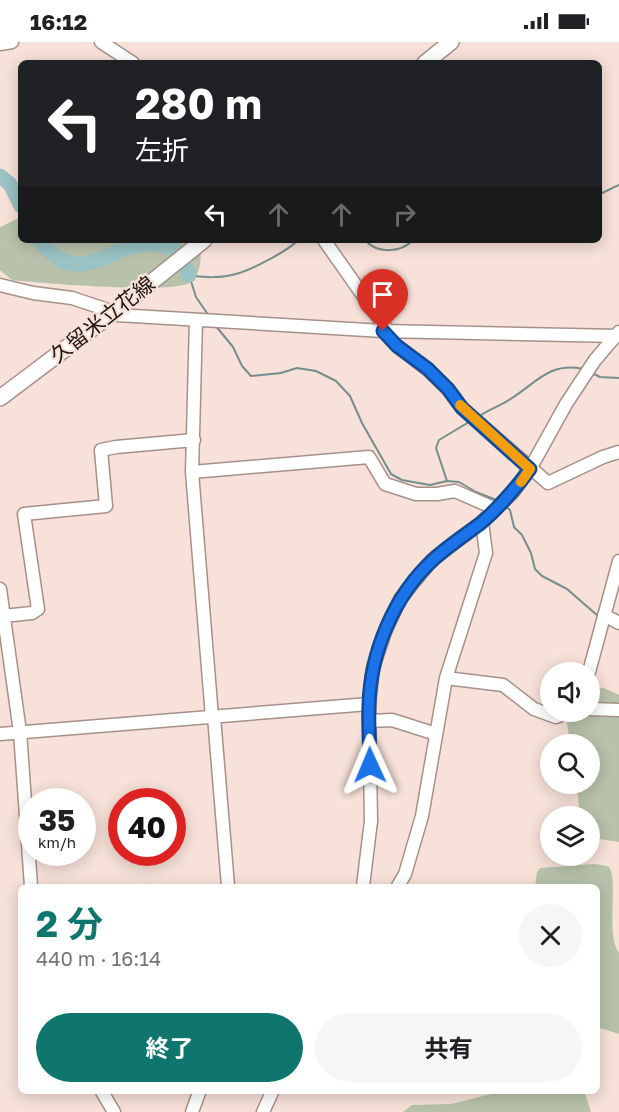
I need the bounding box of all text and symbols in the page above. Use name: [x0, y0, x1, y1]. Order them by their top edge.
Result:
text: 16:12: [30, 8, 87, 35]
text: 280 m: [135, 78, 262, 128]
icon: left: [36, 84, 114, 162]
text: 左折: [135, 134, 189, 166]
icon: left: [199, 198, 232, 231]
icon: ahead: [262, 198, 295, 231]
icon: ahead: [325, 198, 358, 231]
icon: right: [388, 198, 421, 231]
pin: [357, 269, 408, 331]
street label: 久留米立花線: [44, 270, 160, 368]
icon: arrive: [366, 278, 399, 311]
map controls: [540, 662, 600, 866]
button: sound: [540, 662, 600, 722]
position arrow: [338, 733, 402, 797]
button: search: [540, 734, 600, 794]
speed limit sign: 40: [108, 788, 186, 866]
text: 35: [39, 802, 75, 838]
button: layers: [540, 806, 600, 866]
text: km/h: [38, 833, 76, 851]
text: 2 分: [36, 902, 103, 945]
button: close: [519, 904, 582, 967]
text: 440 m · 16:14: [36, 946, 161, 970]
button: 終了: [36, 1013, 303, 1082]
button: 共有: [315, 1013, 582, 1082]

